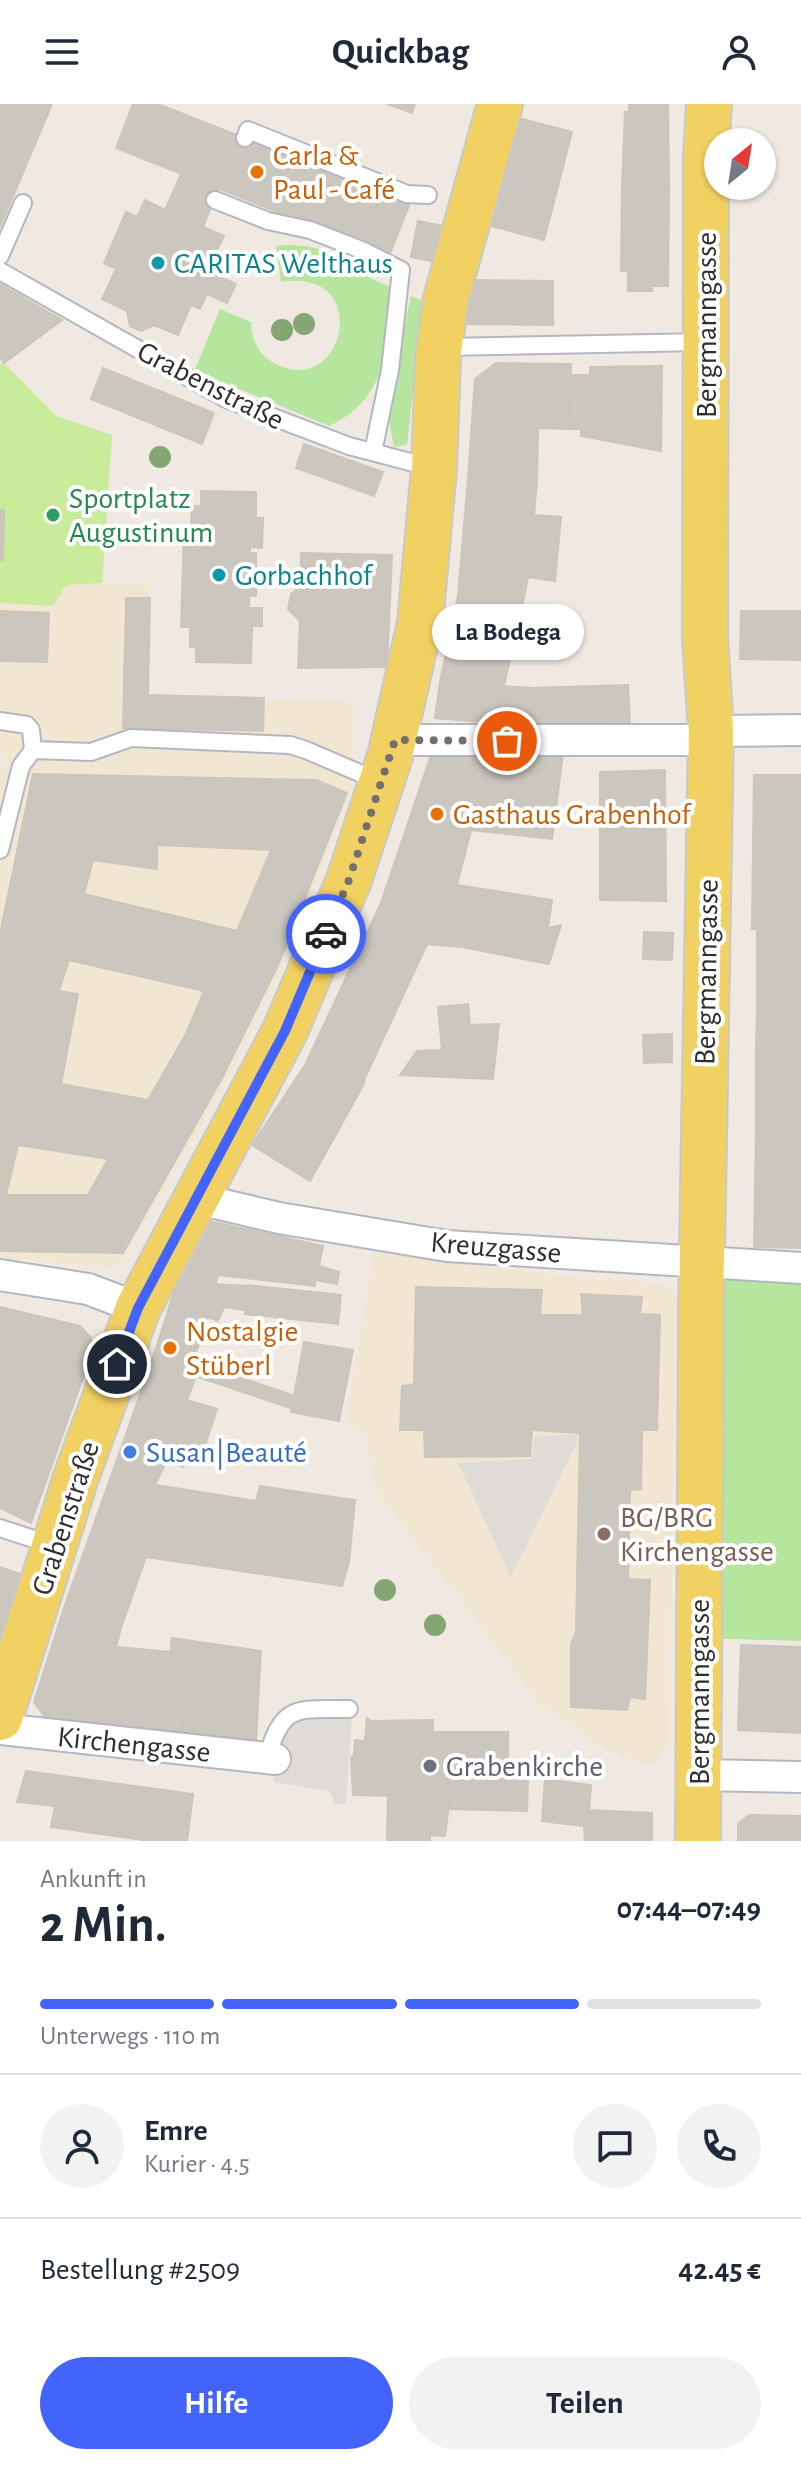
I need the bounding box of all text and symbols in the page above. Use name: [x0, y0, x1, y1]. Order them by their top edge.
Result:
icon: menu: [40, 30, 84, 74]
icon: person: [717, 30, 761, 74]
text: Quickbag: [332, 34, 469, 70]
north arrow: [704, 128, 776, 200]
map controls: [704, 128, 776, 200]
place label: Carla & Paul - Café: [273, 141, 395, 205]
marker: Carla & Paul - Café: [248, 163, 266, 181]
street label: Bergmanngasse: [692, 232, 722, 418]
place label: CARITAS Welthaus: [174, 249, 393, 279]
marker: CARITAS Welthaus: [149, 254, 167, 272]
street label: Grabenstraße: [133, 336, 289, 436]
place label: Sportplatz Augustinum: [69, 484, 213, 548]
marker: Sportplatz Augustinum: [44, 506, 62, 524]
place label: Gorbachhof: [235, 561, 374, 591]
marker: Gorbachhof: [210, 566, 228, 584]
callout: La Bodega: [431, 605, 583, 661]
text: La Bodega: [455, 619, 561, 645]
pin: [473, 707, 541, 775]
icon: bag: [485, 719, 529, 763]
place label: Gasthaus Grabenhof: [453, 800, 692, 830]
marker: Gasthaus Grabenhof: [428, 805, 446, 823]
street label: Bergmanngasse: [690, 879, 724, 1065]
courier: [286, 894, 366, 974]
icon: car: [304, 912, 348, 956]
street label: Kreuzgasse: [429, 1227, 563, 1269]
place label: Nostalgie Stüberl: [186, 1317, 298, 1381]
pin: [83, 1330, 151, 1398]
marker: Nostalgie Stüberl: [161, 1339, 179, 1357]
icon: home: [95, 1342, 139, 1386]
street label: Grabenstraße: [27, 1438, 105, 1599]
place label: Susan|Beauté: [146, 1438, 307, 1470]
marker: Susan|Beauté: [121, 1443, 139, 1461]
place label: BG/BRG Kirchengasse: [620, 1503, 774, 1567]
marker: BG/BRG Kirchengasse: [595, 1525, 613, 1543]
street label: Bergmanngasse: [685, 1599, 715, 1785]
street label: Kirchengasse: [56, 1722, 212, 1768]
place label: Grabenkirche: [446, 1752, 603, 1782]
marker: Grabenkirche: [421, 1757, 439, 1775]
text: Ankunft in: [40, 1866, 147, 1892]
text: 07:44–07:49: [616, 1894, 761, 1924]
text: 2 Min.: [40, 1899, 167, 1951]
text: Unterwegs · 110 m: [40, 2023, 220, 2049]
button: person: [40, 2104, 124, 2188]
button: chat: [573, 2104, 657, 2188]
button: phone: [677, 2104, 761, 2188]
text: Emre: [144, 2116, 208, 2146]
text: Kurier · 4.5: [144, 2151, 250, 2177]
text: Bestellung #2509: [40, 2255, 240, 2285]
text: 42.45 €: [678, 2255, 761, 2285]
button: Hilfe: [40, 2357, 393, 2449]
button: Teilen: [409, 2357, 761, 2449]

